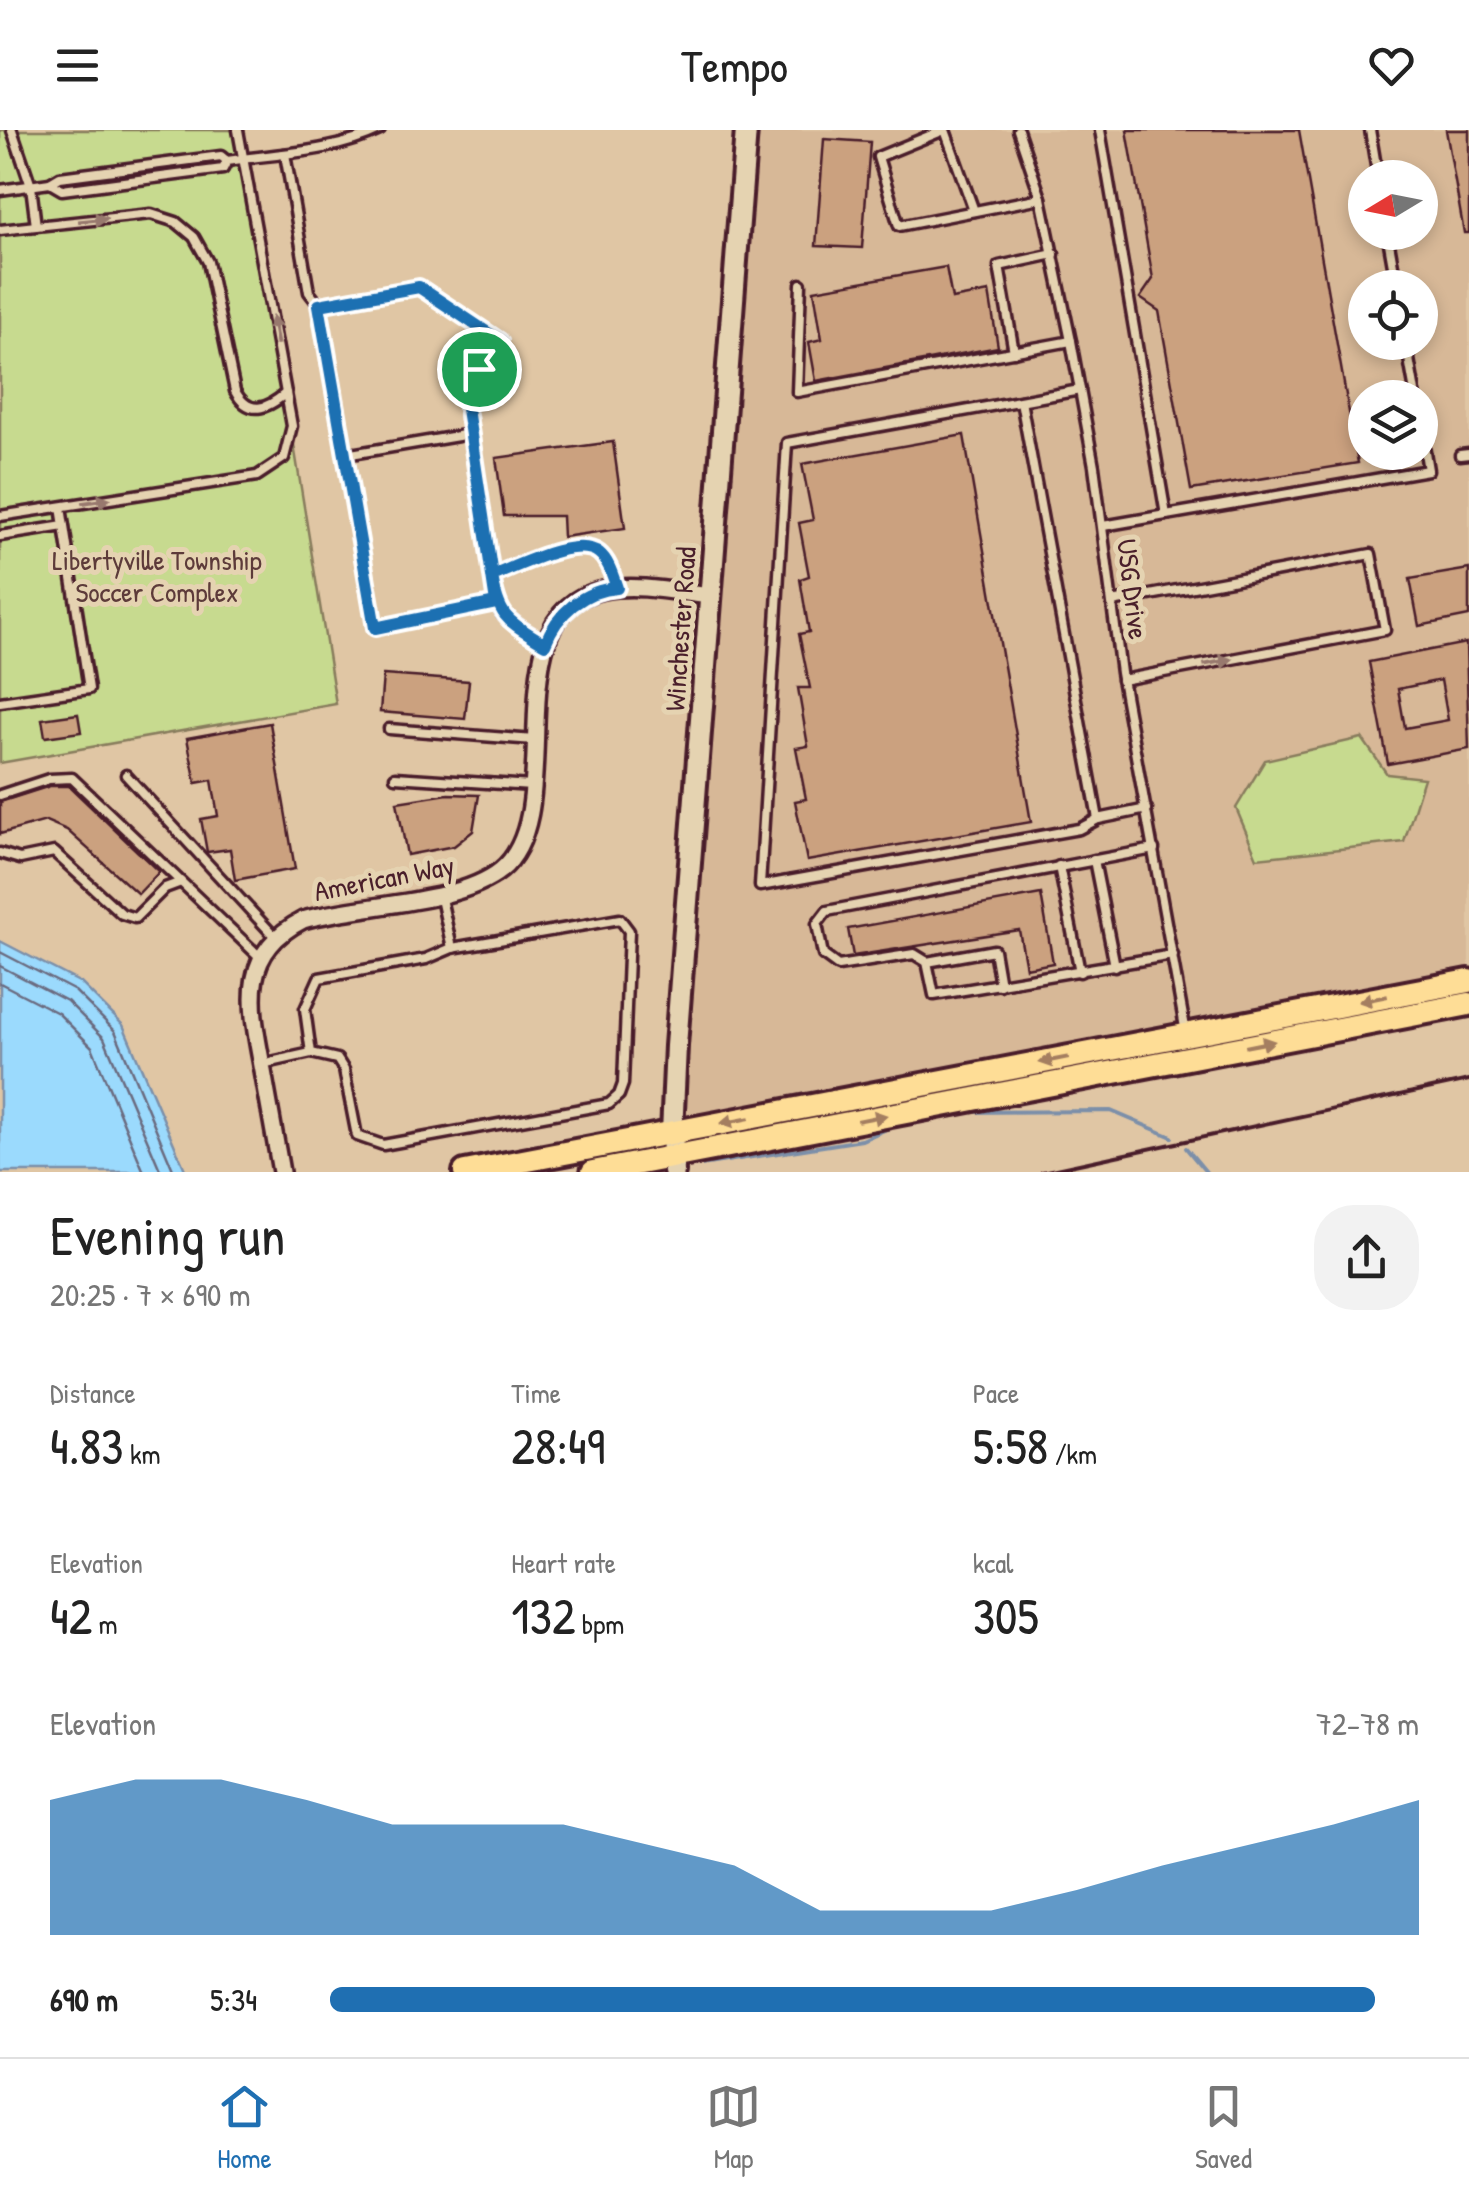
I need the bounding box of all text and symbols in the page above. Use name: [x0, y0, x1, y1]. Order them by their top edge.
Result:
text: Tempo: [681, 35, 788, 96]
icon: menu: [50, 38, 105, 93]
icon: heart: [1364, 38, 1419, 93]
north arrow: [1348, 160, 1438, 250]
map controls: [1348, 160, 1438, 470]
one-way arrow: [77, 212, 109, 228]
button: locate: [1348, 270, 1438, 360]
one-way arrow: [266, 315, 282, 346]
pin: [437, 327, 522, 412]
icon: arrive: [452, 342, 507, 397]
button: layers: [1348, 380, 1438, 470]
one-way arrow: [81, 493, 113, 509]
street label: USG Drive: [1108, 537, 1158, 641]
park label: Libertyville Township Soccer Complex: [52, 541, 262, 611]
street label: Winchester Road: [655, 545, 705, 712]
one-way arrow: [1202, 654, 1234, 669]
street label: American Way: [311, 846, 457, 910]
one-way arrow: [1357, 992, 1388, 1007]
one-way arrow: [1245, 1036, 1276, 1051]
one-way arrow: [1038, 1053, 1069, 1068]
one-way arrow: [857, 1110, 888, 1126]
one-way arrow: [719, 1114, 750, 1129]
text: Evening run: [50, 1198, 285, 1272]
button: share: [1314, 1205, 1419, 1310]
text: 20:25 · 7 × 690 m: [50, 1273, 251, 1316]
text: Distance: [50, 1374, 136, 1412]
text: Time: [511, 1374, 561, 1412]
text: Pace: [973, 1374, 1019, 1412]
text: 4.83: [50, 1412, 124, 1480]
text: 28:49: [511, 1412, 605, 1480]
text: 5:58: [973, 1412, 1048, 1480]
text: km: [124, 1435, 161, 1473]
text: /km: [1048, 1435, 1097, 1473]
text: Elevation: [50, 1544, 143, 1582]
text: Heart rate: [511, 1544, 616, 1582]
text: kcal: [973, 1544, 1014, 1582]
text: 42: [50, 1582, 92, 1650]
text: 132: [511, 1582, 575, 1650]
text: 305: [973, 1582, 1039, 1650]
text: m: [92, 1605, 118, 1643]
text: bpm: [575, 1605, 624, 1643]
text: Elevation: [50, 1702, 156, 1745]
text: 72–78 m: [1316, 1702, 1419, 1745]
text: 690 m: [50, 1978, 118, 2021]
text: 5:34: [210, 1978, 257, 2021]
tab: Home: [217, 2079, 272, 2177]
tab: Map: [706, 2079, 761, 2177]
tab: Saved: [1195, 2079, 1252, 2177]

